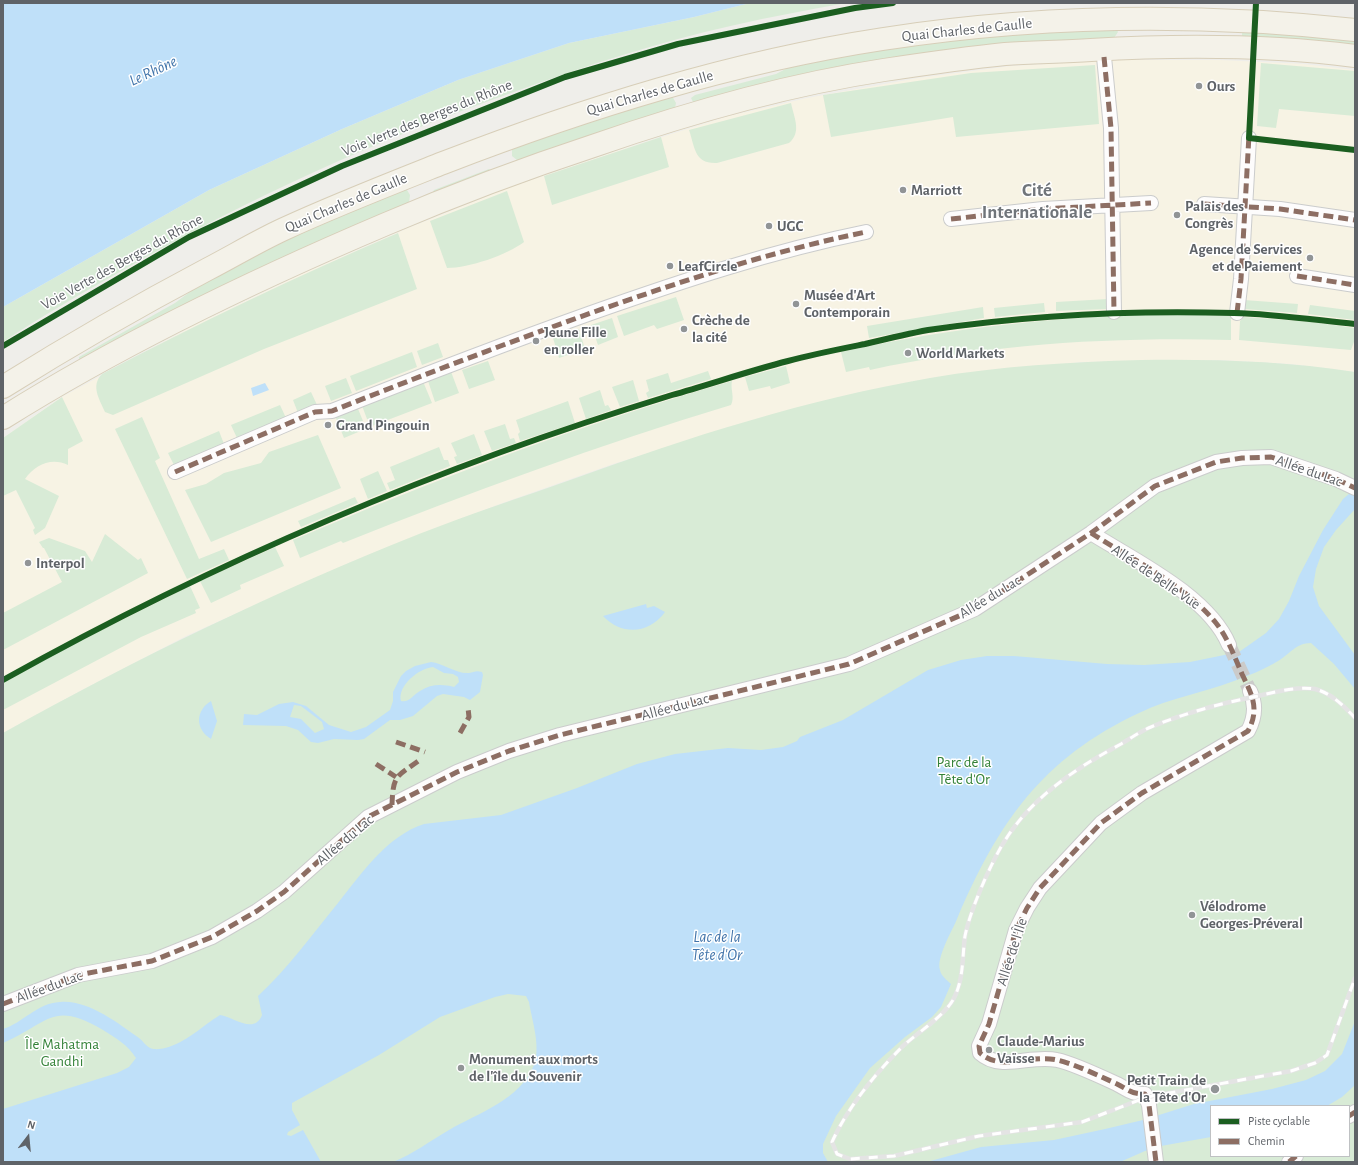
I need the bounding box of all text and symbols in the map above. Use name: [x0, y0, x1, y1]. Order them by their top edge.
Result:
street label: Quai Charles de Gaulle: [901, 14, 1033, 46]
water label: Le Rhône: [126, 52, 180, 90]
street label: Quai Charles de Gaulle: [585, 66, 715, 120]
street label: Voie Verte des Berges du Rhône: [339, 76, 515, 160]
place label: Ours: [1207, 77, 1235, 95]
marker: Ours: [1194, 81, 1204, 91]
street label: Quai Charles de Gaulle: [282, 169, 410, 237]
district label: Cité Internationale: [982, 179, 1092, 223]
place label: Marriott: [911, 181, 962, 199]
marker: Marriott: [898, 185, 908, 195]
place label: Palais des Congrès: [1185, 197, 1244, 232]
street label: Voie Verte des Berges du Rhône: [38, 210, 206, 314]
marker: Palais des Congrès: [1172, 210, 1182, 220]
place label: UGC: [777, 217, 803, 235]
marker: UGC: [764, 221, 774, 231]
place label: Agence de Services et de Paiement: [1189, 240, 1302, 275]
marker: Agence de Services et de Paiement: [1305, 253, 1315, 263]
place label: LeafCircle: [678, 257, 737, 275]
marker: LeafCircle: [665, 261, 675, 271]
place label: Musée d'Art Contemporain: [804, 286, 890, 321]
marker: Musée d'Art Contemporain: [791, 299, 801, 309]
place label: Crèche de la cité: [692, 311, 750, 346]
place label: Jeune Fille en roller: [544, 323, 607, 358]
marker: Crèche de la cité: [679, 324, 689, 334]
marker: Jeune Fille en roller: [531, 336, 541, 346]
place label: World Markets: [916, 344, 1004, 362]
marker: World Markets: [903, 348, 913, 358]
place label: Grand Pingouin: [336, 416, 430, 434]
marker: Grand Pingouin: [323, 420, 333, 430]
street label: Allée du Lac: [1273, 451, 1345, 491]
street label: Allée de Belle Vue: [1108, 541, 1204, 613]
place label: Interpol: [36, 554, 85, 572]
marker: Interpol: [23, 558, 33, 568]
street label: Allée du Lac: [956, 571, 1024, 623]
street label: Allée du Lac: [639, 689, 711, 725]
park label: Parc de la Tête d'Or: [936, 753, 992, 788]
street label: Allée du Lac: [313, 811, 377, 869]
place label: Vélodrome Georges-Préveral: [1200, 897, 1303, 932]
marker: Vélodrome Georges-Préveral: [1187, 910, 1197, 920]
street label: Allée de l'Île: [993, 916, 1031, 988]
water label: Lac de la Tête d'Or: [692, 927, 742, 965]
street label: Allée du Lac: [13, 967, 85, 1007]
place label: Claude-Marius Vaïsse: [997, 1032, 1085, 1067]
park label: Île Mahatma Gandhi: [25, 1035, 99, 1070]
marker: Claude-Marius Vaïsse: [984, 1045, 994, 1055]
place label: Monument aux morts de l'île du Souvenir: [469, 1050, 598, 1085]
marker: Monument aux morts de l'île du Souvenir: [456, 1063, 466, 1073]
place label: Petit Train de la Tête d'Or: [1127, 1071, 1206, 1106]
marker: Petit Train de la Tête d'Or: [1209, 1083, 1221, 1095]
legend: [1210, 1105, 1350, 1157]
text: Piste cyclable: [1248, 1115, 1310, 1127]
north arrow: [8, 1117, 48, 1157]
text: N: [26, 1119, 37, 1131]
text: Chemin: [1248, 1135, 1285, 1147]

